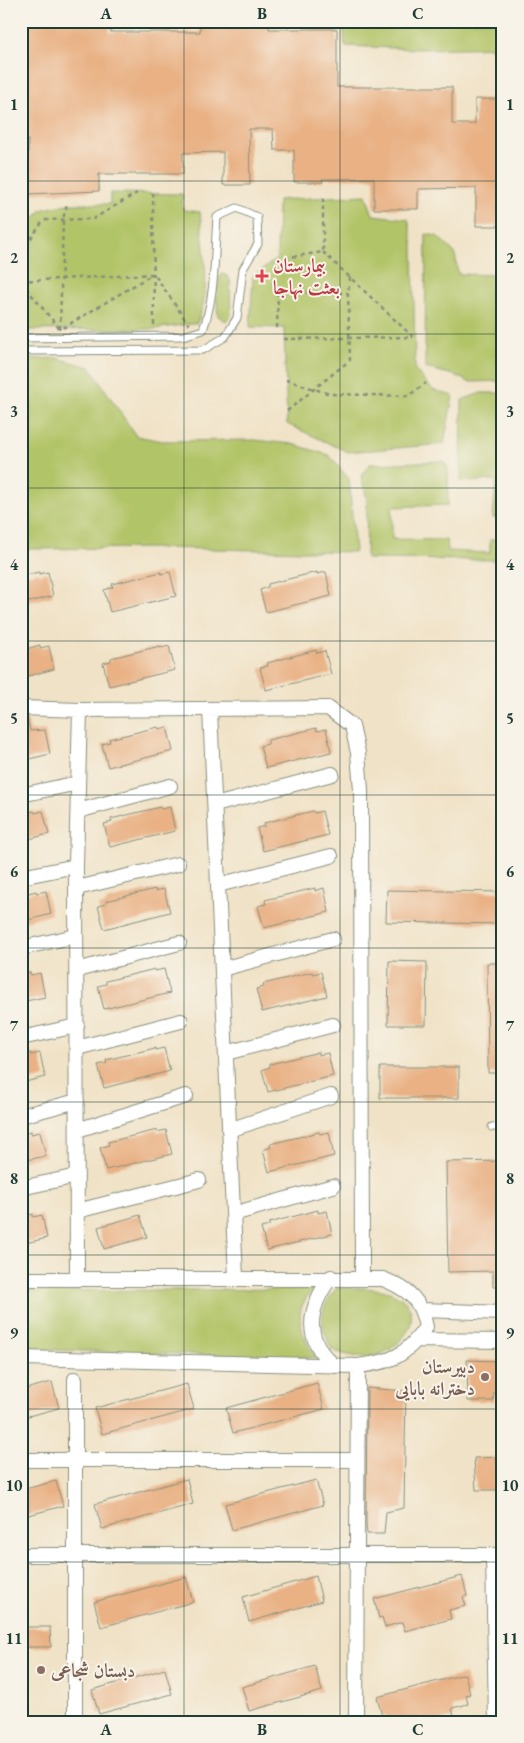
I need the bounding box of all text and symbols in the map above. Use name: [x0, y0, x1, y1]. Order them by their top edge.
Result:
text: A: [99, 3, 112, 24]
text: B: [257, 3, 267, 24]
text: C: [412, 3, 424, 24]
text: 1: [10, 94, 18, 115]
text: 1: [506, 94, 514, 115]
text: 2: [10, 247, 19, 268]
text: 2: [506, 247, 515, 268]
place label: بیمارستان بعثت نهاجا: [273, 253, 340, 300]
marker: بیمارستان بعثت نهاجا: [255, 269, 269, 283]
text: 3: [10, 401, 18, 422]
text: 3: [506, 401, 514, 422]
text: 4: [10, 554, 19, 575]
text: 4: [506, 554, 515, 575]
text: 5: [10, 708, 18, 729]
text: 5: [506, 708, 514, 729]
text: 6: [10, 861, 19, 882]
text: 6: [506, 861, 515, 882]
text: 7: [10, 1015, 19, 1036]
text: 7: [506, 1015, 515, 1036]
text: 8: [10, 1168, 18, 1189]
text: 8: [506, 1168, 514, 1189]
text: 9: [10, 1322, 19, 1343]
text: 9: [506, 1322, 515, 1343]
place label: دبیرستان دخترانه بابایی: [394, 1354, 475, 1401]
marker: دبیرستان دخترانه بابایی: [479, 1371, 491, 1383]
text: 10: [6, 1475, 23, 1496]
text: 10: [502, 1475, 519, 1496]
text: 11: [6, 1628, 22, 1649]
text: 11: [502, 1628, 518, 1649]
place label: دبستان شجاعی: [50, 1658, 135, 1683]
marker: دبستان شجاعی: [35, 1664, 47, 1676]
text: A: [99, 1719, 112, 1740]
text: B: [257, 1719, 267, 1740]
text: C: [412, 1719, 424, 1740]

